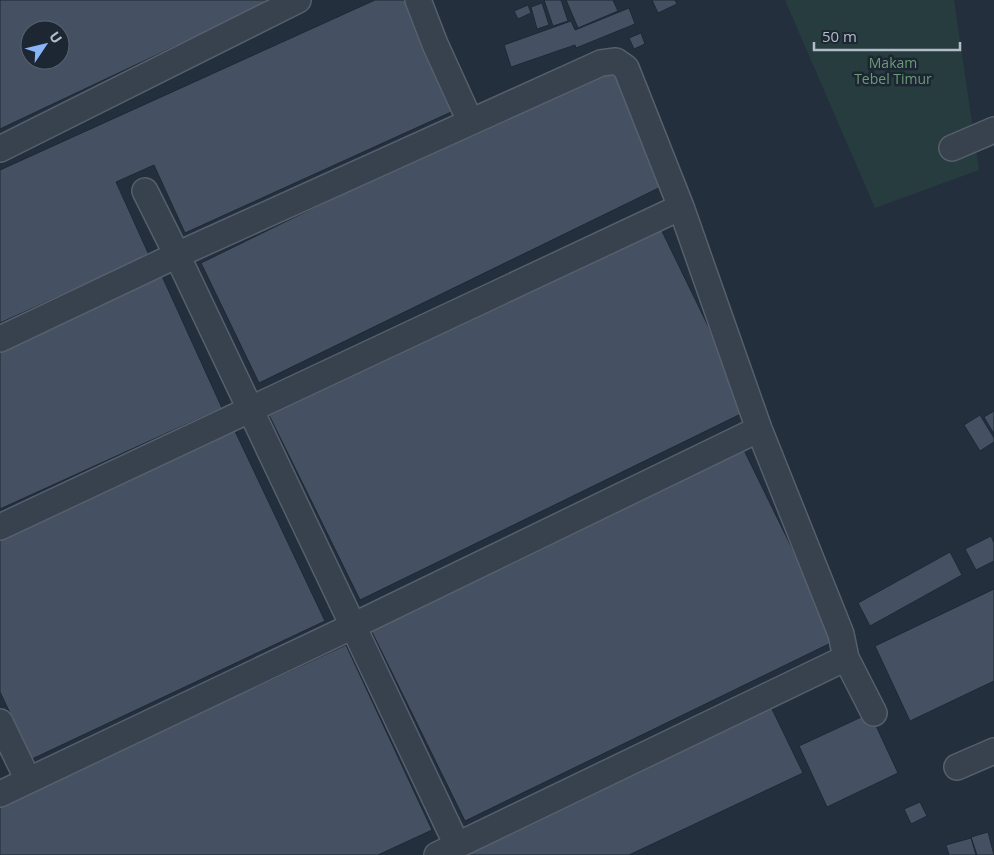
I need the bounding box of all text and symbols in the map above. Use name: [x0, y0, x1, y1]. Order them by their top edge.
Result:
north arrow: [20, 20, 70, 70]
scale bar: [814, 20, 960, 52]
text: 50 m: [822, 26, 857, 46]
text: U: [45, 27, 67, 47]
park label: Makam Tebel Timur: [854, 53, 932, 88]

